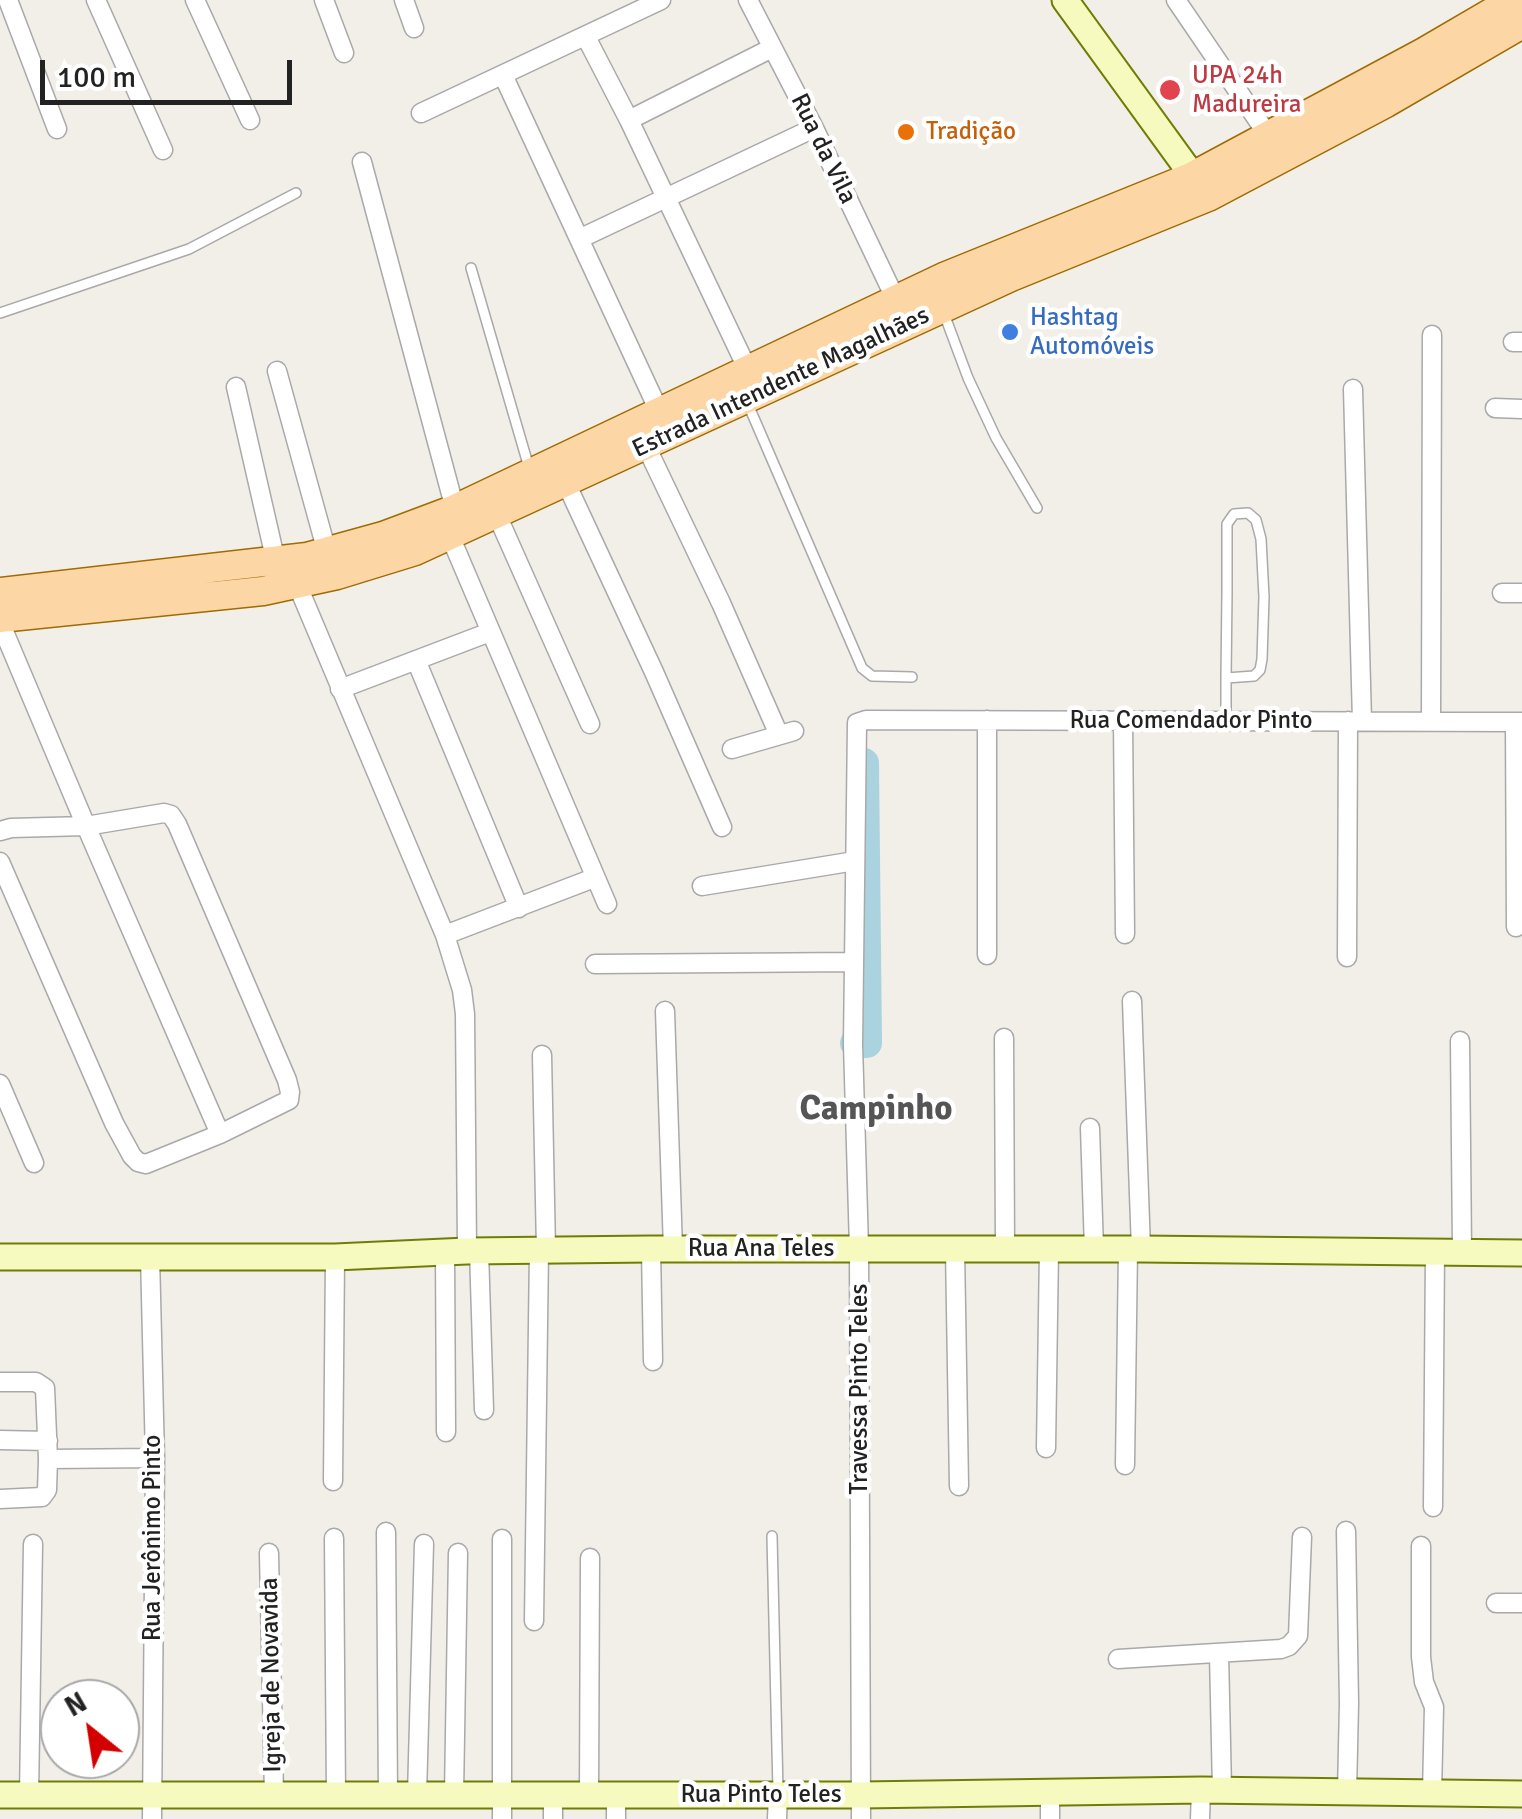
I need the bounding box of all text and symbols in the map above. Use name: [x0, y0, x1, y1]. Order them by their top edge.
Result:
scale bar: [45, 40, 298, 102]
text: 100 m: [57, 59, 136, 96]
place label: UPA 24h Madureira: [1192, 61, 1301, 120]
marker: UPA 24h Madureira: [1157, 77, 1183, 103]
street label: Rua da Vila: [783, 89, 863, 209]
place label: Tradição: [926, 117, 1016, 147]
marker: Tradição: [895, 121, 917, 143]
street label: Estrada Intendente Magalhães: [628, 301, 934, 465]
place label: Hashtag Automóveis: [1030, 303, 1154, 362]
marker: Hashtag Automóveis: [999, 321, 1021, 343]
street label: Rua Comendador Pinto: [1069, 706, 1313, 736]
district label: Campinho: [799, 1089, 953, 1131]
street label: Rua Ana Teles: [688, 1234, 834, 1264]
street label: Travessa Pinto Teles: [845, 1284, 875, 1494]
street label: Rua Jerônimo Pinto: [138, 1435, 168, 1641]
street label: Igreja de Novavida: [255, 1577, 289, 1773]
north arrow: [40, 1679, 140, 1779]
text: N: [59, 1685, 93, 1724]
street label: Rua Pinto Teles: [680, 1780, 842, 1810]

